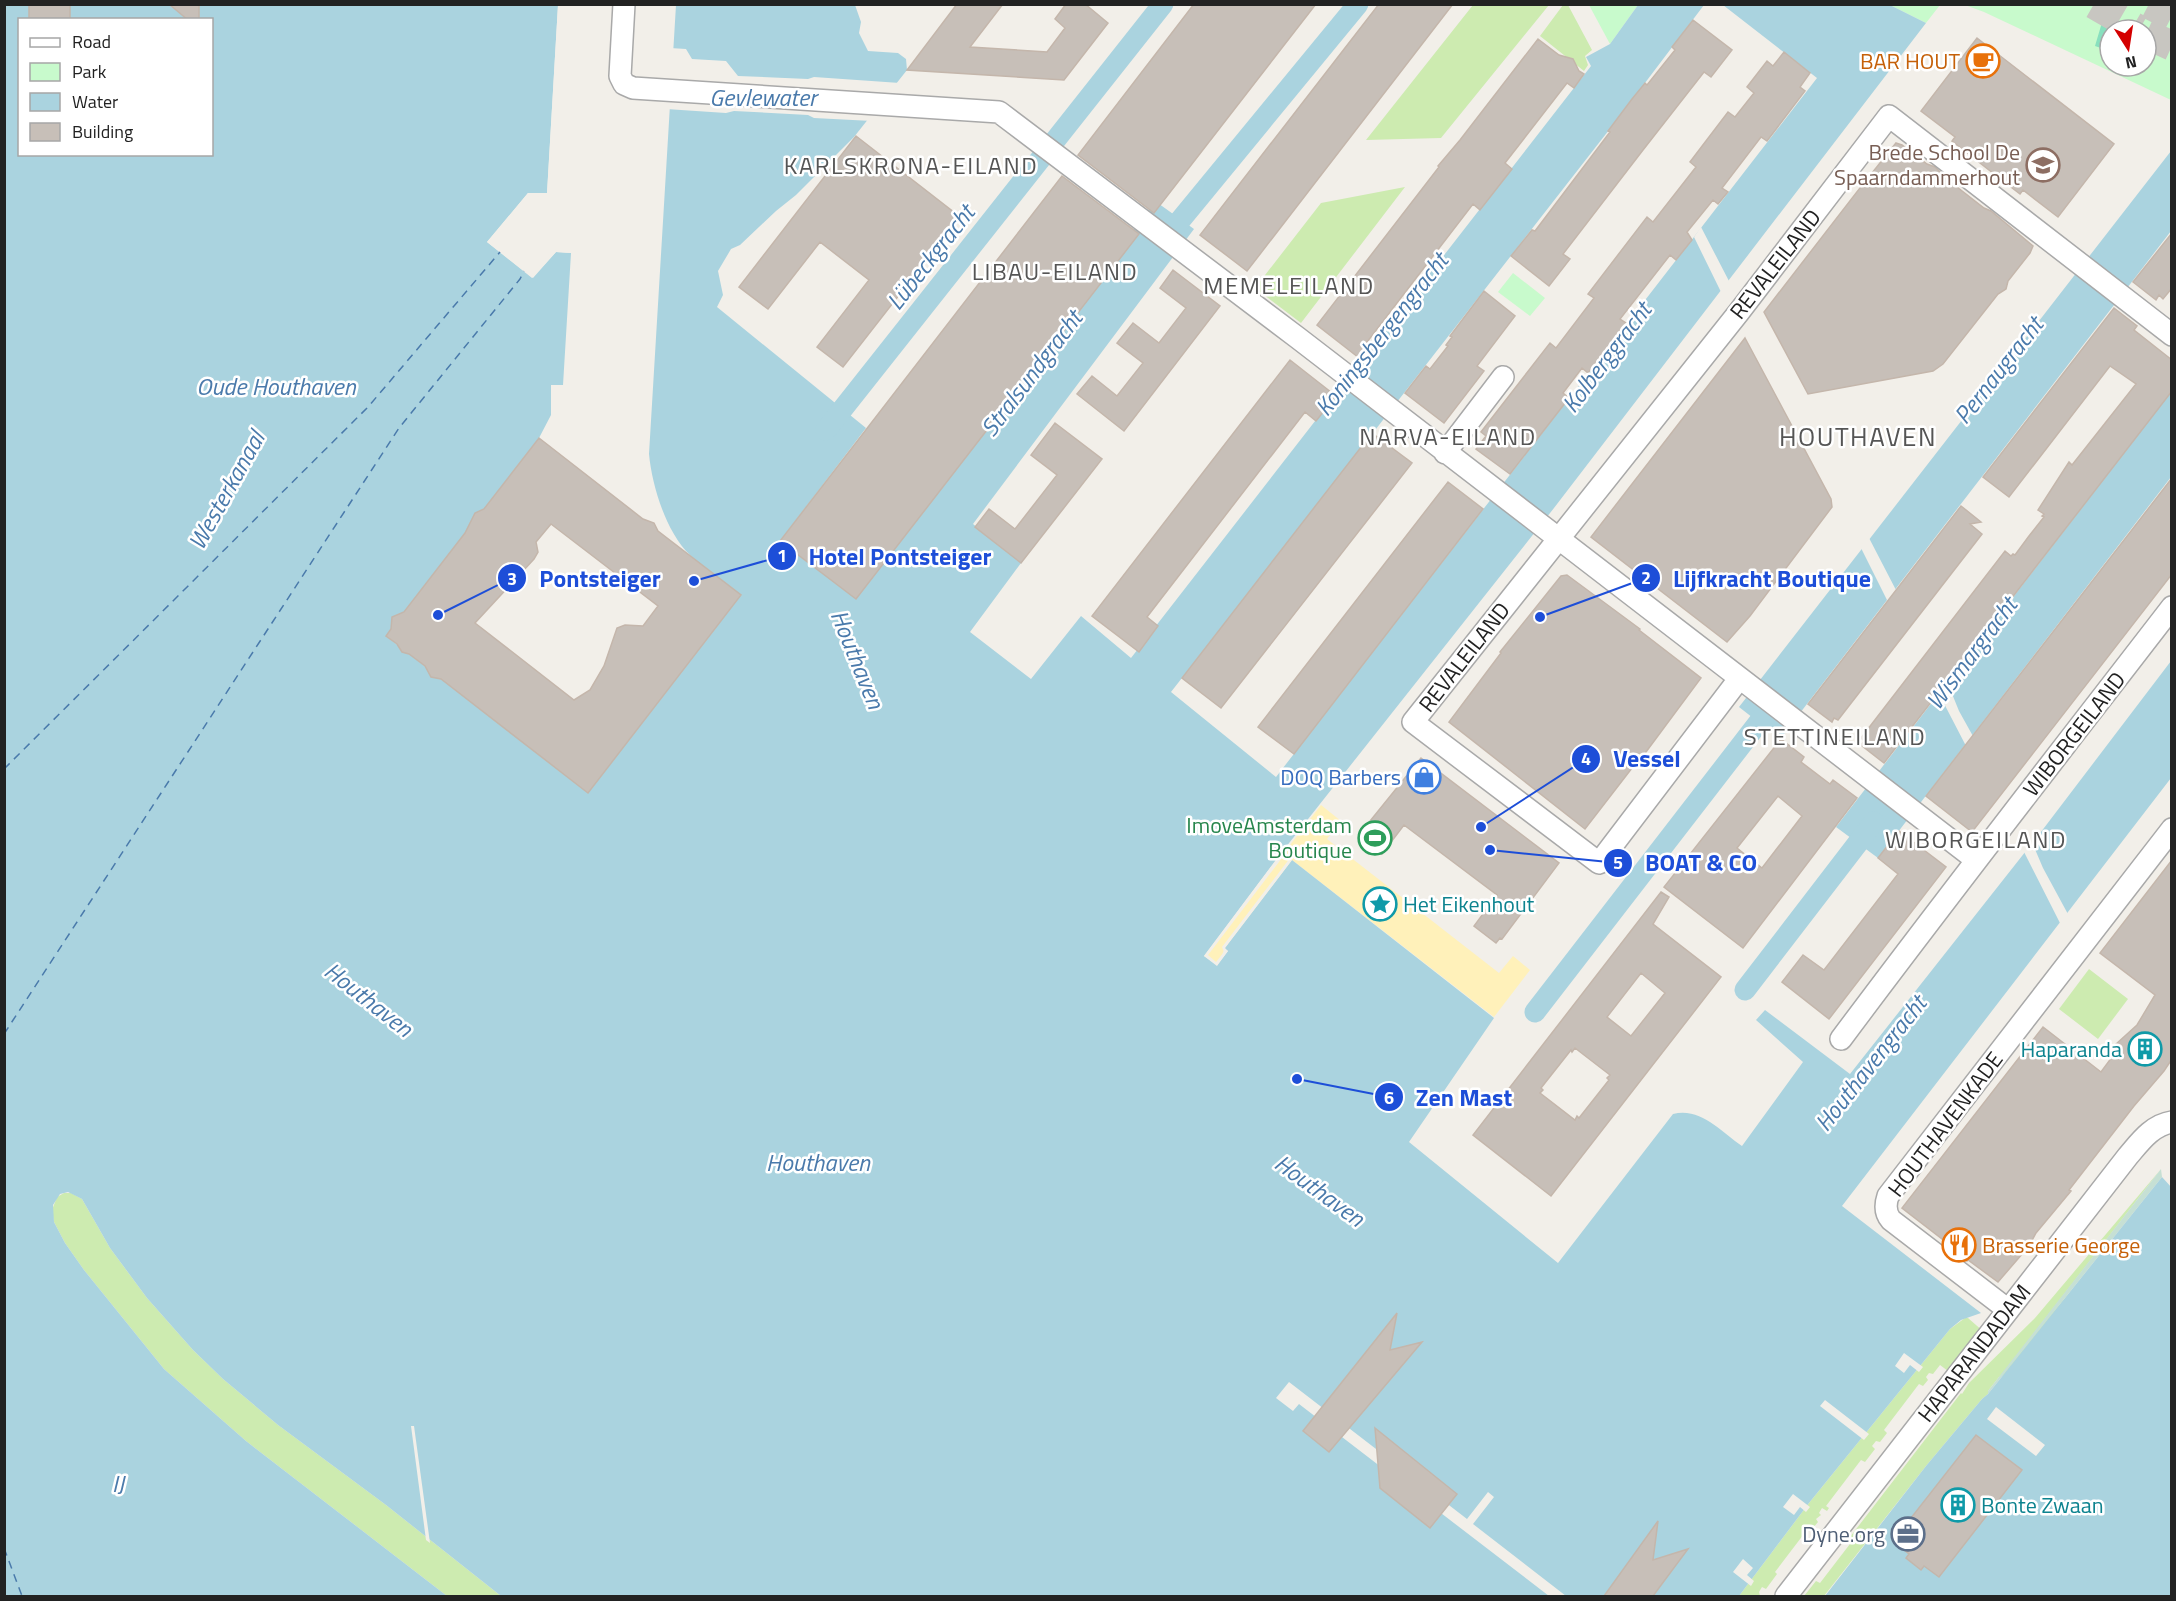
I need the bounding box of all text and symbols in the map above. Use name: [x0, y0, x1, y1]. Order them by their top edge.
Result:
legend: [18, 18, 213, 156]
north arrow: [2098, 18, 2158, 78]
text: Road: [72, 28, 111, 55]
cafe icon: BAR HOUT: [1965, 43, 2001, 79]
place label: BAR HOUT: [1860, 44, 1960, 78]
text: N: [2123, 50, 2139, 76]
text: Park: [72, 58, 107, 85]
water label: Gevlewater: [709, 79, 820, 115]
text: Water: [72, 88, 118, 115]
text: Building: [72, 118, 133, 145]
place label: Brede School De Spaarndammerhout: [1834, 135, 2020, 194]
district label: KARLSKRONA-EILAND: [784, 147, 1038, 183]
school or university icon: Brede School De Spaarndammerhout: [2025, 147, 2061, 183]
water label: Lübeckgracht: [877, 194, 985, 317]
street label: REVALEILAND: [1721, 202, 1829, 326]
water label: Koningsbergengracht: [1306, 242, 1458, 423]
district label: LIBAU-EILAND: [972, 253, 1138, 289]
district label: MEMELEILAND: [1203, 267, 1375, 303]
water label: Kolberggracht: [1552, 291, 1662, 420]
water label: Stralsundgracht: [972, 300, 1093, 444]
water label: Pernaugracht: [1945, 306, 2053, 431]
water label: Oude Houthaven: [196, 368, 357, 404]
district label: HOUTHAVEN: [1779, 417, 1937, 456]
district label: NARVA-EILAND: [1359, 418, 1537, 454]
water label: Westerkanaal: [179, 422, 275, 556]
callout: Hotel Pontsteiger: [767, 535, 1004, 577]
text: Hotel Pontsteiger: [809, 538, 992, 574]
text: 1: [777, 542, 787, 569]
callout: Pontsteiger: [497, 557, 672, 599]
callout: Lijfkracht Boutique: [1631, 557, 1883, 599]
text: Pontsteiger: [539, 560, 661, 596]
text: Lijfkracht Boutique: [1673, 560, 1871, 596]
text: 2: [1641, 564, 1651, 591]
text: 3: [507, 565, 517, 592]
water label: Wismargracht: [1917, 586, 2027, 717]
street label: REVALEILAND: [1410, 595, 1518, 719]
water label: Houthaven: [822, 604, 895, 715]
street label: WIBORGEILAND: [2014, 664, 2134, 804]
district label: STETTINEILAND: [1744, 718, 1926, 754]
callout: Vessel: [1571, 738, 1692, 780]
text: Vessel: [1613, 740, 1681, 776]
text: 4: [1581, 745, 1591, 772]
shop icon: DOQ Barbers: [1406, 759, 1442, 795]
place label: DOQ Barbers: [1280, 760, 1401, 794]
place label: ImoveAmsterdam Boutique: [1186, 808, 1352, 867]
sports icon: ImoveAmsterdam Boutique: [1357, 820, 1393, 856]
district label: WIBORGEILAND: [1885, 821, 2067, 857]
callout: BOAT & CO: [1603, 842, 1769, 884]
text: BOAT & CO: [1645, 844, 1757, 880]
text: 5: [1613, 849, 1623, 876]
place icon: Het Eikenhout: [1362, 886, 1398, 922]
place label: Het Eikenhout: [1403, 887, 1535, 921]
water label: Houthaven: [317, 953, 422, 1046]
water label: Houthavengracht: [1805, 985, 1937, 1139]
building icon: Haparanda: [2127, 1031, 2163, 1067]
place label: Haparanda: [2020, 1032, 2122, 1066]
street label: HOUTHAVENKADE: [1879, 1044, 2011, 1204]
callout: Zen Mast: [1374, 1076, 1524, 1118]
text: Zen Mast: [1416, 1079, 1512, 1115]
text: 6: [1384, 1084, 1394, 1111]
water label: Houthaven: [766, 1144, 871, 1180]
water label: Houthaven: [1267, 1145, 1373, 1236]
restaurant icon: Brasserie George: [1941, 1227, 1977, 1263]
place label: Brasserie George: [1982, 1228, 2140, 1262]
street label: HAPARANDADAM: [1909, 1277, 2039, 1429]
water label: IJ: [112, 1465, 127, 1501]
building icon: Bonte Zwaan: [1940, 1487, 1976, 1523]
place label: Bonte Zwaan: [1981, 1488, 2104, 1522]
office icon: Dyne.org: [1890, 1516, 1926, 1552]
place label: Dyne.org: [1802, 1517, 1885, 1551]

